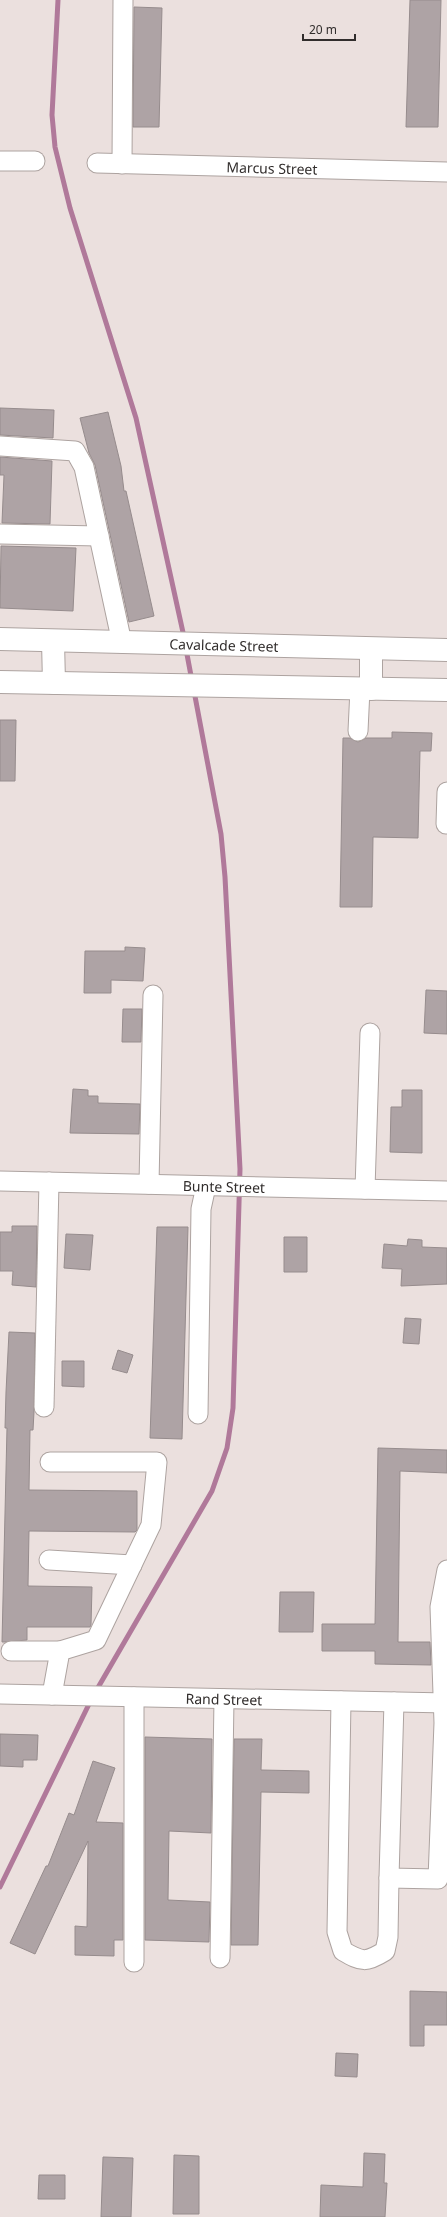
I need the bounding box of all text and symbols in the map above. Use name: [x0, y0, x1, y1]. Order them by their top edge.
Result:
scale bar: [303, 16, 355, 42]
text: 20 m: [309, 21, 337, 38]
street label: Marcus Street: [226, 157, 318, 178]
street label: Cavalcade Street: [169, 634, 279, 655]
street label: Bunte Street: [183, 1176, 265, 1196]
street label: Rand Street: [185, 1688, 262, 1709]

